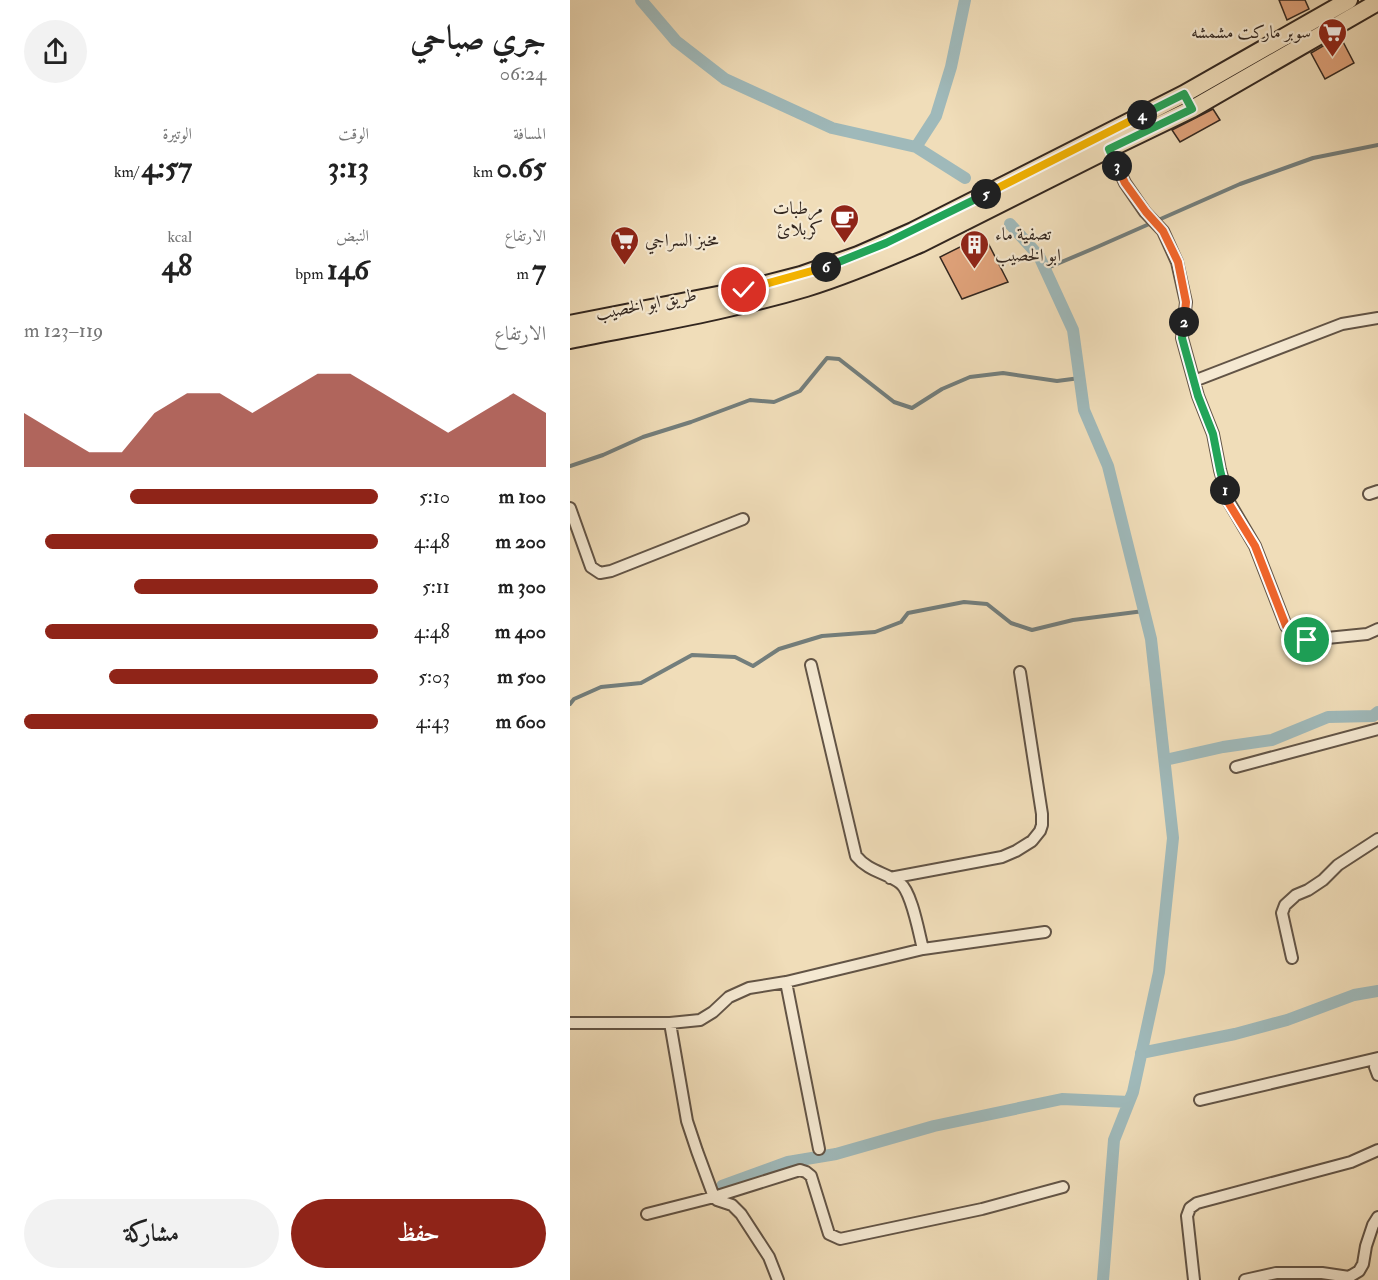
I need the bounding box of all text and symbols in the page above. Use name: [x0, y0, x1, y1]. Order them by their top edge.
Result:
supermarket icon: سوبر ماركت مشمشه: [1316, 16, 1348, 58]
text: جري صباحي: [410, 18, 546, 59]
button: share: [24, 20, 87, 83]
place label: سوبر ماركت مشمشه: [1191, 21, 1311, 44]
text: 06:24: [500, 61, 546, 86]
pin: 4: [1127, 100, 1157, 130]
text: 4: [1138, 105, 1146, 125]
text: الوتيرة: [162, 124, 192, 144]
text: الوقت: [338, 124, 369, 144]
text: المسافة: [513, 124, 546, 144]
text: 4:57: [141, 149, 192, 186]
text: 3:13: [328, 149, 369, 186]
text: 0.65: [496, 149, 546, 186]
pin: 3: [1102, 151, 1132, 181]
text: 3: [1114, 156, 1120, 176]
text: /km: [114, 162, 141, 182]
text: km: [473, 162, 496, 182]
pin: 5: [971, 179, 1001, 209]
text: 5: [982, 184, 990, 204]
place label: مرطبات كربلائ: [773, 197, 823, 241]
cafe icon: مرطبات كربلائ: [828, 202, 860, 244]
place label: تصفية ماء ابو الخصيب: [995, 223, 1061, 267]
supermarket icon: مخبز السراجي: [608, 224, 640, 266]
text: النبض: [336, 226, 369, 246]
text: الارتفاع: [504, 226, 546, 246]
text: kcal: [167, 227, 192, 247]
building icon: تصفية ماء ابو الخصيب: [958, 228, 990, 270]
place label: مخبز السراجي: [645, 229, 719, 255]
text: 48: [162, 247, 192, 284]
text: 146: [327, 251, 369, 288]
text: 7: [532, 251, 546, 288]
pin: 6: [811, 252, 841, 282]
text: 6: [822, 257, 830, 277]
text: bpm: [295, 264, 327, 284]
text: m: [516, 264, 532, 284]
pin: [718, 264, 769, 315]
icon: check: [727, 273, 760, 306]
street label: طريق ابو الخصيب: [594, 283, 699, 326]
pin: 2: [1169, 307, 1199, 337]
text: 2: [1180, 312, 1188, 332]
text: 119–123 m: [24, 318, 103, 343]
text: الارتفاع: [494, 321, 546, 346]
pin: 1: [1210, 475, 1240, 505]
text: 1: [1222, 480, 1228, 500]
text: 5:10: [419, 484, 450, 509]
text: 100 m: [499, 484, 546, 509]
text: 4:48: [414, 529, 450, 554]
text: 200 m: [496, 529, 546, 554]
text: 5:11: [422, 574, 450, 599]
text: 300 m: [498, 574, 546, 599]
pin: [1281, 614, 1332, 665]
text: 4:48: [414, 619, 450, 644]
text: 400 m: [495, 619, 546, 644]
icon: arrive: [1290, 623, 1323, 656]
text: 5:03: [418, 664, 450, 689]
text: 500 m: [497, 664, 546, 689]
text: 4:43: [416, 709, 450, 734]
text: 600 m: [496, 709, 546, 734]
button: مشاركة: [24, 1199, 279, 1268]
button: حفظ: [291, 1199, 546, 1268]

